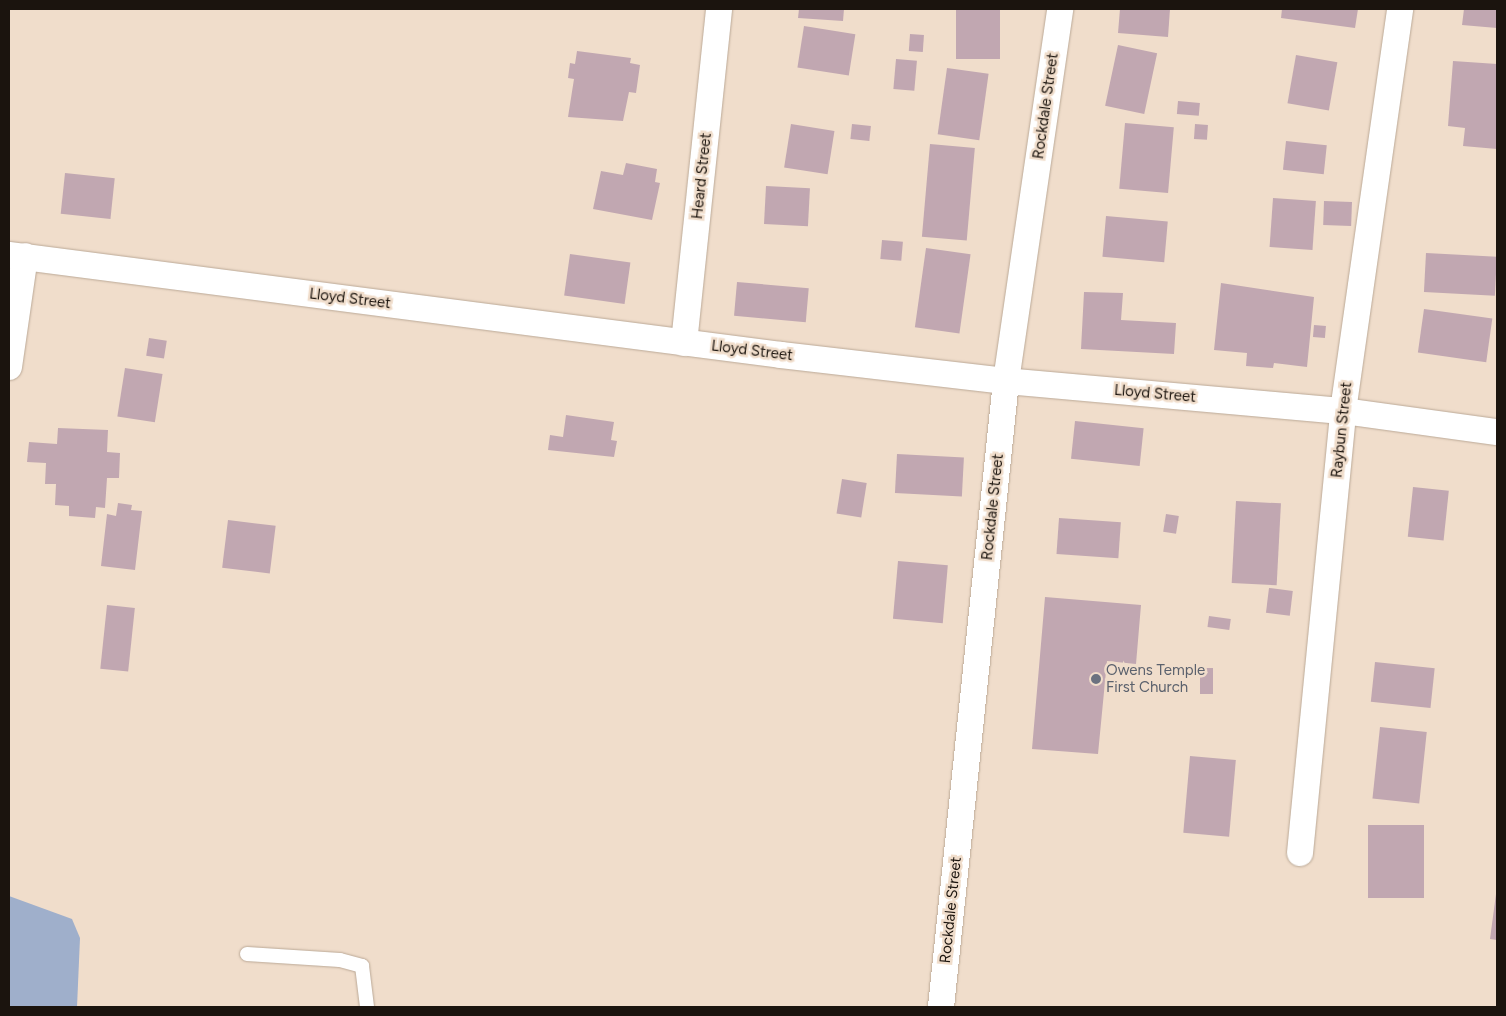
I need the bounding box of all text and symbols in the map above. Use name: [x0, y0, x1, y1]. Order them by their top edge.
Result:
street label: Rockdale Street: [1030, 52, 1062, 160]
street label: Heard Street: [689, 132, 715, 220]
street label: Lloyd Street: [308, 285, 392, 313]
street label: Lloyd Street: [710, 337, 794, 365]
street label: Lloyd Street: [1113, 381, 1197, 407]
street label: Raybun Street: [1328, 381, 1356, 479]
street label: Rockdale Street: [978, 453, 1008, 561]
place label: Owens Temple First Church: [1106, 661, 1205, 696]
marker: Owens Temple First Church: [1090, 673, 1102, 685]
street label: Rockdale Street: [936, 856, 966, 964]

